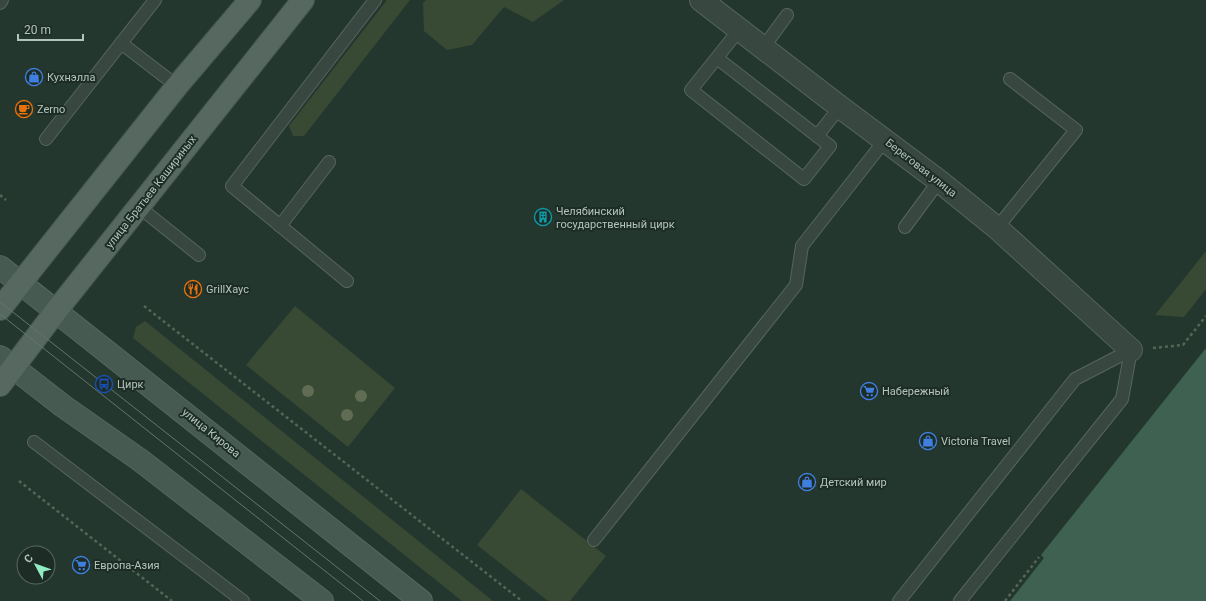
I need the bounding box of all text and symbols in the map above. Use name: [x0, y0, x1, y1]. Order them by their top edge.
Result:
scale bar: [18, 16, 83, 42]
text: 20 m: [24, 23, 51, 37]
shop icon: Кухнэлла: [24, 67, 44, 87]
place label: Кухнэлла: [47, 71, 95, 84]
cafe icon: Zerno: [14, 99, 34, 119]
place label: Zerno: [37, 103, 65, 116]
street label: улица Братьев Кашириных: [103, 133, 199, 251]
street label: Береговая улица: [883, 136, 959, 200]
place label: Челябинский государственный цирк: [556, 205, 675, 231]
building icon: Челябинский государственный цирк: [533, 207, 553, 227]
restaurant icon: GrillXayc: [183, 279, 203, 299]
place label: GrillXayc: [206, 283, 249, 296]
bus stop icon: Цирк: [94, 374, 114, 394]
place label: Цирк: [117, 378, 144, 391]
supermarket icon: Набережный: [859, 381, 879, 401]
place label: Набережный: [882, 385, 949, 398]
street label: улица Кирова: [179, 406, 243, 460]
shop icon: Victoria Travel: [918, 431, 938, 451]
place label: Victoria Travel: [941, 435, 1010, 448]
shop icon: Детский мир: [797, 472, 817, 492]
place label: Детский мир: [820, 476, 887, 489]
north arrow: [16, 545, 56, 585]
text: С: [22, 552, 36, 566]
supermarket icon: Европа-Азия: [71, 555, 91, 575]
place label: Европа-Азия: [94, 559, 160, 572]

